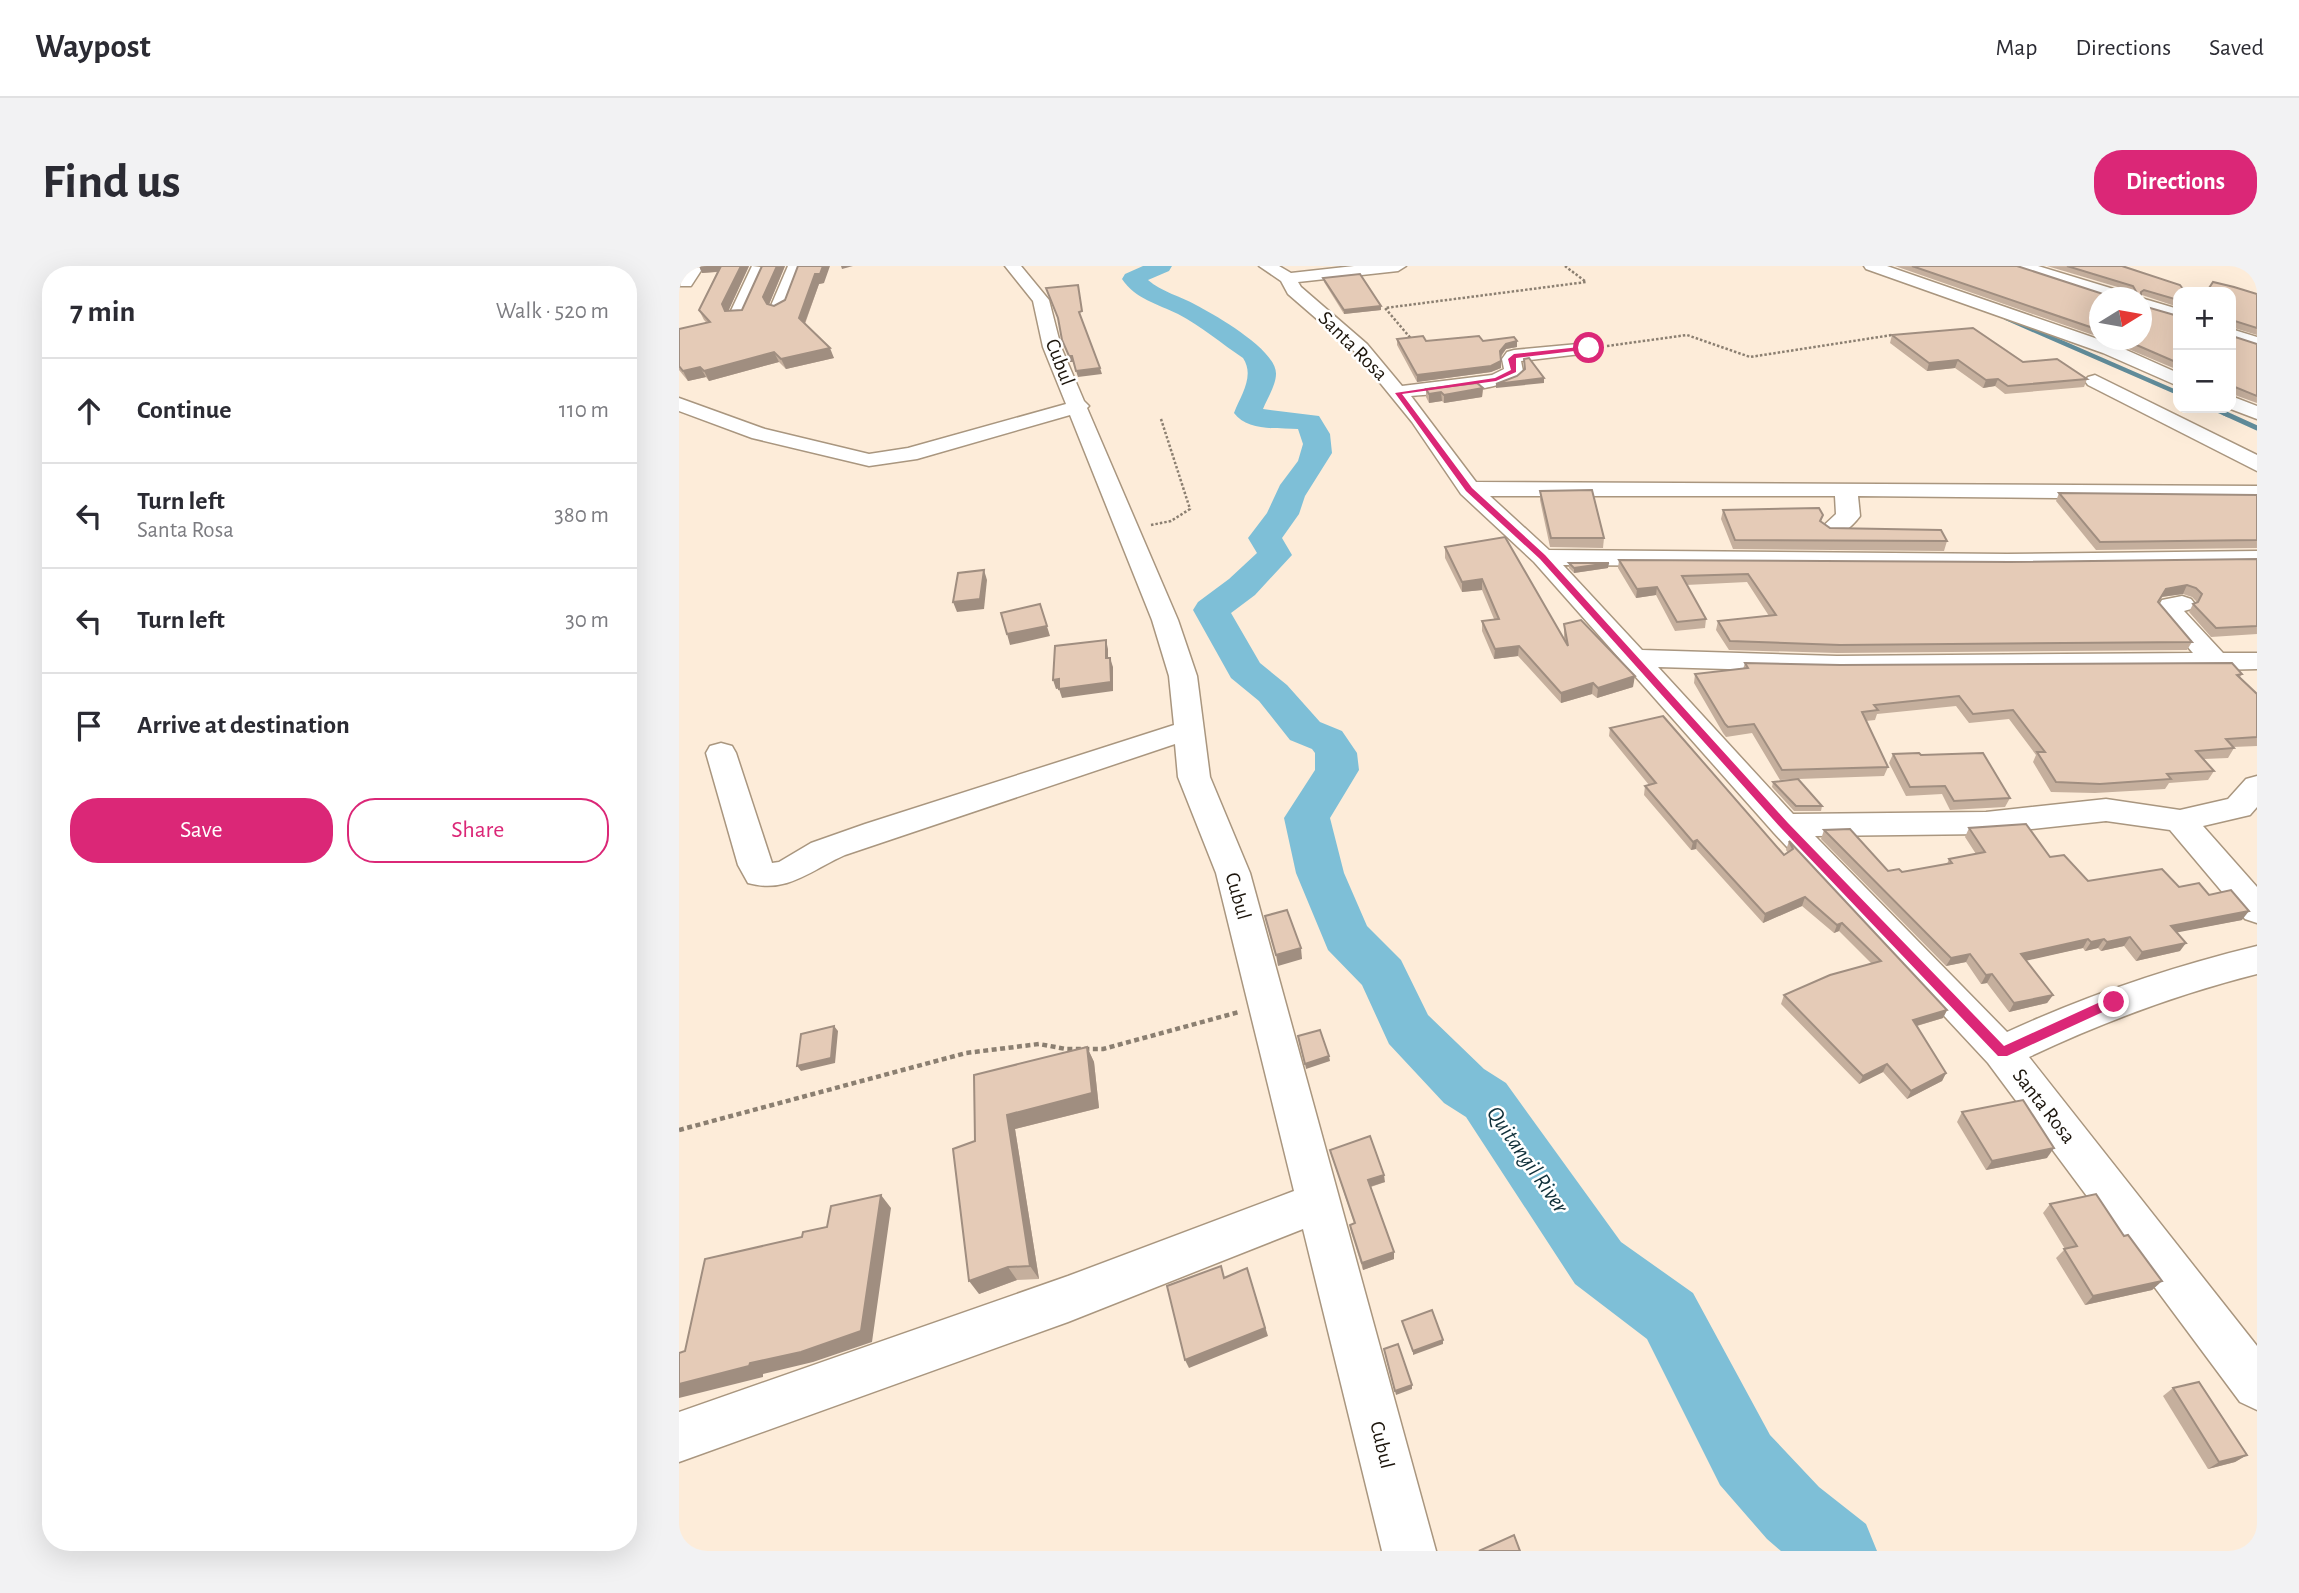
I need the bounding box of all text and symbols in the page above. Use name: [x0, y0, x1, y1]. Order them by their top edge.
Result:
text: Waypost: [35, 31, 151, 64]
text: Map: [1995, 36, 2037, 60]
text: Directions: [2075, 36, 2171, 60]
text: Saved: [2209, 36, 2264, 60]
button: Directions: [2094, 150, 2257, 215]
text: Find us: [42, 158, 181, 207]
north arrow: [2089, 287, 2152, 350]
map controls: [2173, 287, 2236, 413]
button: +: [2173, 287, 2236, 350]
text: 7 min: [70, 297, 135, 327]
text: Walk · 520 m: [496, 300, 609, 323]
street label: Santa Rosa: [1314, 307, 1392, 385]
route start: [1573, 332, 1604, 363]
street label: Cubul: [1042, 336, 1078, 388]
button: −: [2173, 350, 2236, 413]
icon: ahead: [70, 392, 108, 430]
text: Continue: [137, 397, 232, 423]
text: 110 m: [559, 399, 609, 422]
text: Turn left: [137, 488, 225, 514]
icon: left: [70, 497, 108, 535]
text: 380 m: [554, 504, 609, 527]
text: Santa Rosa: [137, 519, 234, 542]
icon: left: [70, 602, 108, 640]
text: Turn left: [137, 607, 225, 633]
text: 30 m: [565, 609, 609, 632]
icon: arrive: [70, 707, 108, 745]
text: Arrive at destination: [137, 712, 350, 738]
button: Save: [70, 798, 333, 863]
button: Share: [347, 798, 609, 863]
street label: Cubul: [1221, 870, 1255, 922]
route end: [2098, 986, 2129, 1017]
street label: Santa Rosa: [2009, 1065, 2080, 1148]
water label: Quitangil River: [1482, 1102, 1572, 1218]
street label: Cubul: [1366, 1419, 1398, 1471]

